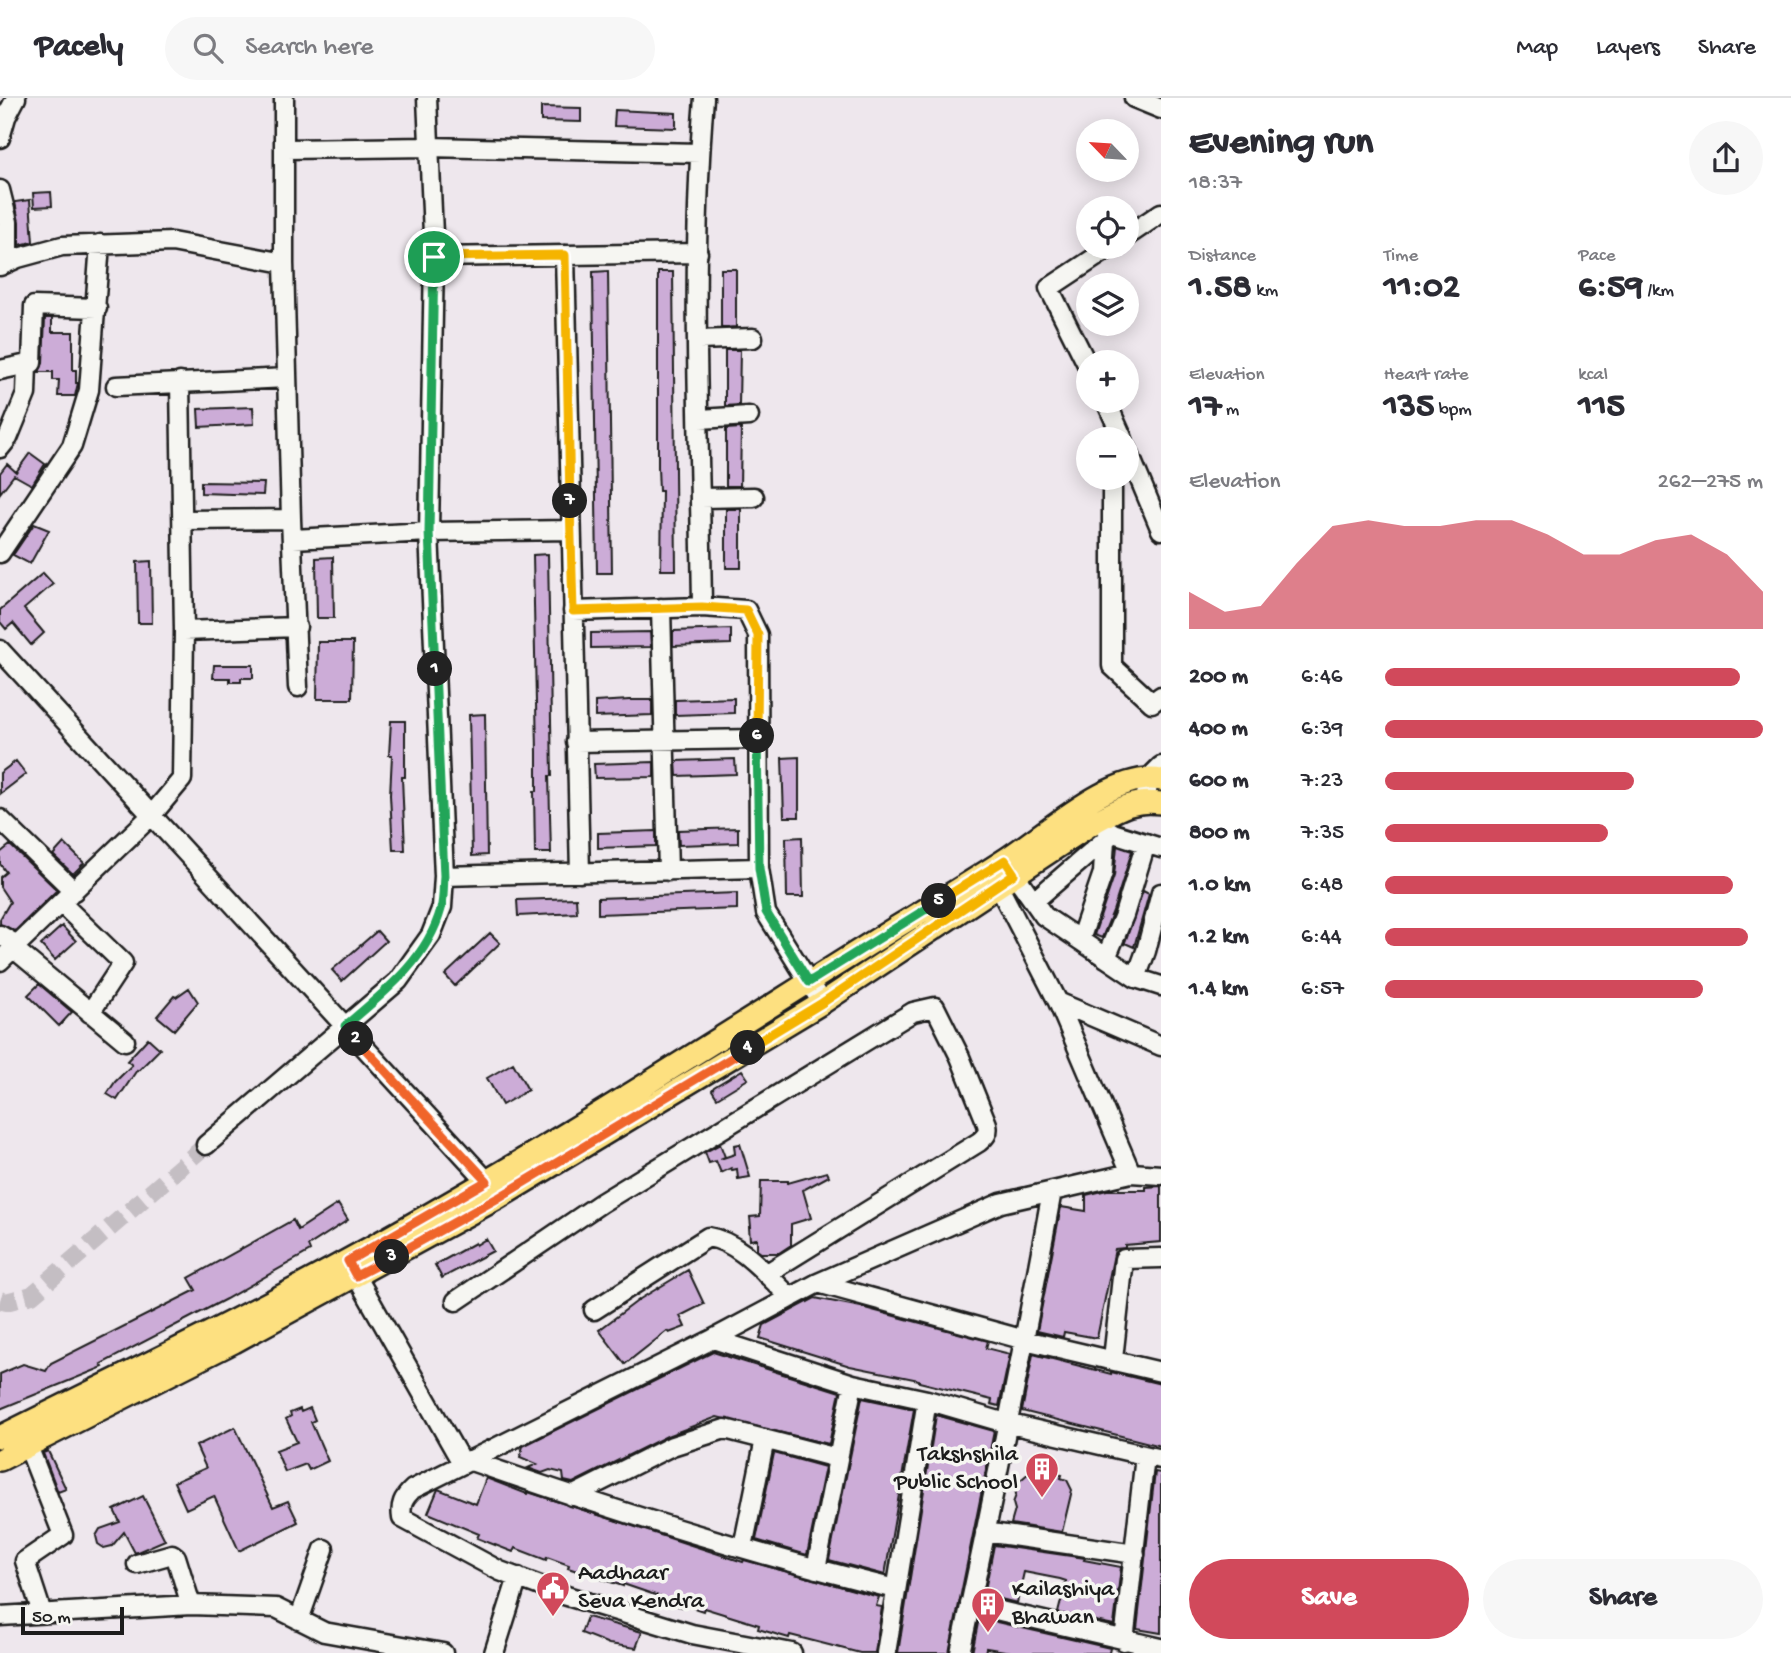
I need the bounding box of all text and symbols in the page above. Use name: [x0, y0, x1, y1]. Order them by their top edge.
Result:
search box: [165, 17, 655, 80]
text: Pacely: [35, 29, 123, 67]
icon: search: [189, 29, 227, 67]
text: Search here: [245, 33, 373, 64]
text: Map: [1516, 34, 1558, 63]
text: Layers: [1596, 34, 1660, 63]
text: Share: [1698, 34, 1756, 63]
north arrow: [1076, 119, 1139, 182]
map controls: [1076, 119, 1139, 490]
button: share: [1689, 121, 1763, 195]
text: Evening run: [1189, 122, 1373, 166]
text: 18:37: [1189, 170, 1242, 197]
button: locate: [1076, 196, 1139, 259]
pin: [404, 227, 464, 287]
icon: arrive: [415, 238, 453, 276]
text: Distance: [1189, 245, 1256, 268]
text: Time: [1384, 245, 1418, 268]
text: Pace: [1578, 245, 1616, 268]
text: 1.58: [1189, 268, 1252, 309]
text: 11:02: [1384, 268, 1460, 309]
text: 6:59: [1578, 268, 1643, 309]
button: layers: [1076, 273, 1139, 336]
text: km: [1252, 280, 1278, 303]
text: /km: [1643, 280, 1674, 303]
button: +: [1076, 350, 1139, 413]
text: Elevation: [1189, 364, 1265, 387]
text: Heart rate: [1384, 364, 1469, 387]
text: kcal: [1578, 364, 1608, 387]
text: 17: [1189, 387, 1221, 428]
text: 135: [1384, 387, 1434, 428]
text: 115: [1578, 387, 1625, 428]
text: m: [1221, 399, 1239, 422]
text: bpm: [1434, 399, 1472, 422]
button: −: [1076, 427, 1139, 490]
text: Elevation: [1189, 469, 1280, 496]
text: 262–275 m: [1658, 469, 1763, 496]
pin: 7: [552, 484, 588, 518]
text: 7: [565, 489, 574, 512]
pin: 1: [418, 652, 452, 686]
text: 1: [431, 657, 438, 680]
text: 200 m: [1189, 664, 1248, 691]
text: 6:46: [1301, 664, 1342, 691]
text: 400 m: [1189, 716, 1248, 743]
text: 6:39: [1301, 716, 1343, 743]
pin: 6: [740, 718, 774, 754]
text: 6: [752, 724, 761, 747]
text: 600 m: [1189, 768, 1249, 795]
text: 7:23: [1301, 768, 1343, 795]
text: 800 m: [1189, 820, 1250, 847]
text: 7:35: [1301, 820, 1344, 847]
text: 1.0 km: [1189, 872, 1251, 899]
text: 6:48: [1301, 872, 1343, 899]
pin: 5: [922, 884, 956, 918]
text: 5: [934, 889, 944, 912]
text: 1.2 km: [1189, 924, 1249, 951]
text: 6:44: [1301, 924, 1342, 951]
text: 1.4 km: [1189, 976, 1248, 1003]
text: 6:57: [1301, 976, 1344, 1003]
pin: 2: [338, 1021, 374, 1056]
text: 2: [351, 1027, 360, 1050]
pin: 4: [730, 1030, 766, 1066]
text: 4: [743, 1036, 752, 1059]
pin: 3: [374, 1240, 410, 1274]
text: 3: [387, 1245, 396, 1268]
place label: Takshshila Public School: [893, 1441, 1019, 1498]
building icon: Takshshila Public School: [1023, 1450, 1061, 1499]
button: Save: [1189, 1559, 1469, 1639]
button: Share: [1483, 1559, 1763, 1639]
place label: Aadhaar Seva Kendra: [578, 1560, 705, 1617]
public building icon: Aadhaar Seva Kendra: [534, 1569, 572, 1618]
place label: Kailashiya Bhawan: [1011, 1576, 1115, 1633]
building icon: Kailashiya Bhawan: [969, 1585, 1007, 1634]
scale bar: [21, 1604, 124, 1636]
text: 50 m: [32, 1607, 71, 1630]

